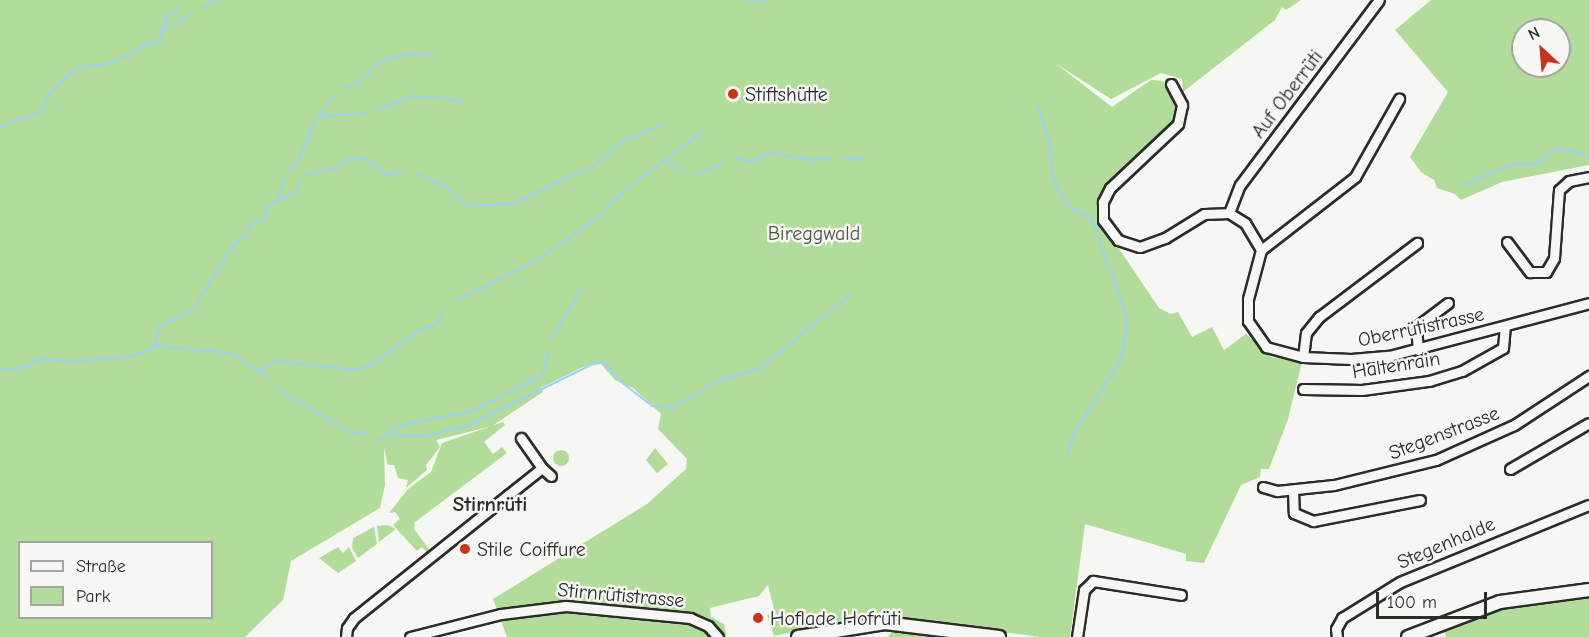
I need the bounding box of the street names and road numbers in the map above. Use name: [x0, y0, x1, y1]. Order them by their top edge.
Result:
street label: Auf Oberrüti: [1246, 45, 1328, 143]
street label: Oberrütistrasse: [1356, 302, 1486, 352]
street label: Haltenrain: [1350, 346, 1442, 384]
street label: Stegenstrasse: [1385, 401, 1503, 465]
street label: Stegenhalde: [1393, 512, 1499, 574]
street label: Stirnrütistrasse: [557, 578, 685, 612]

